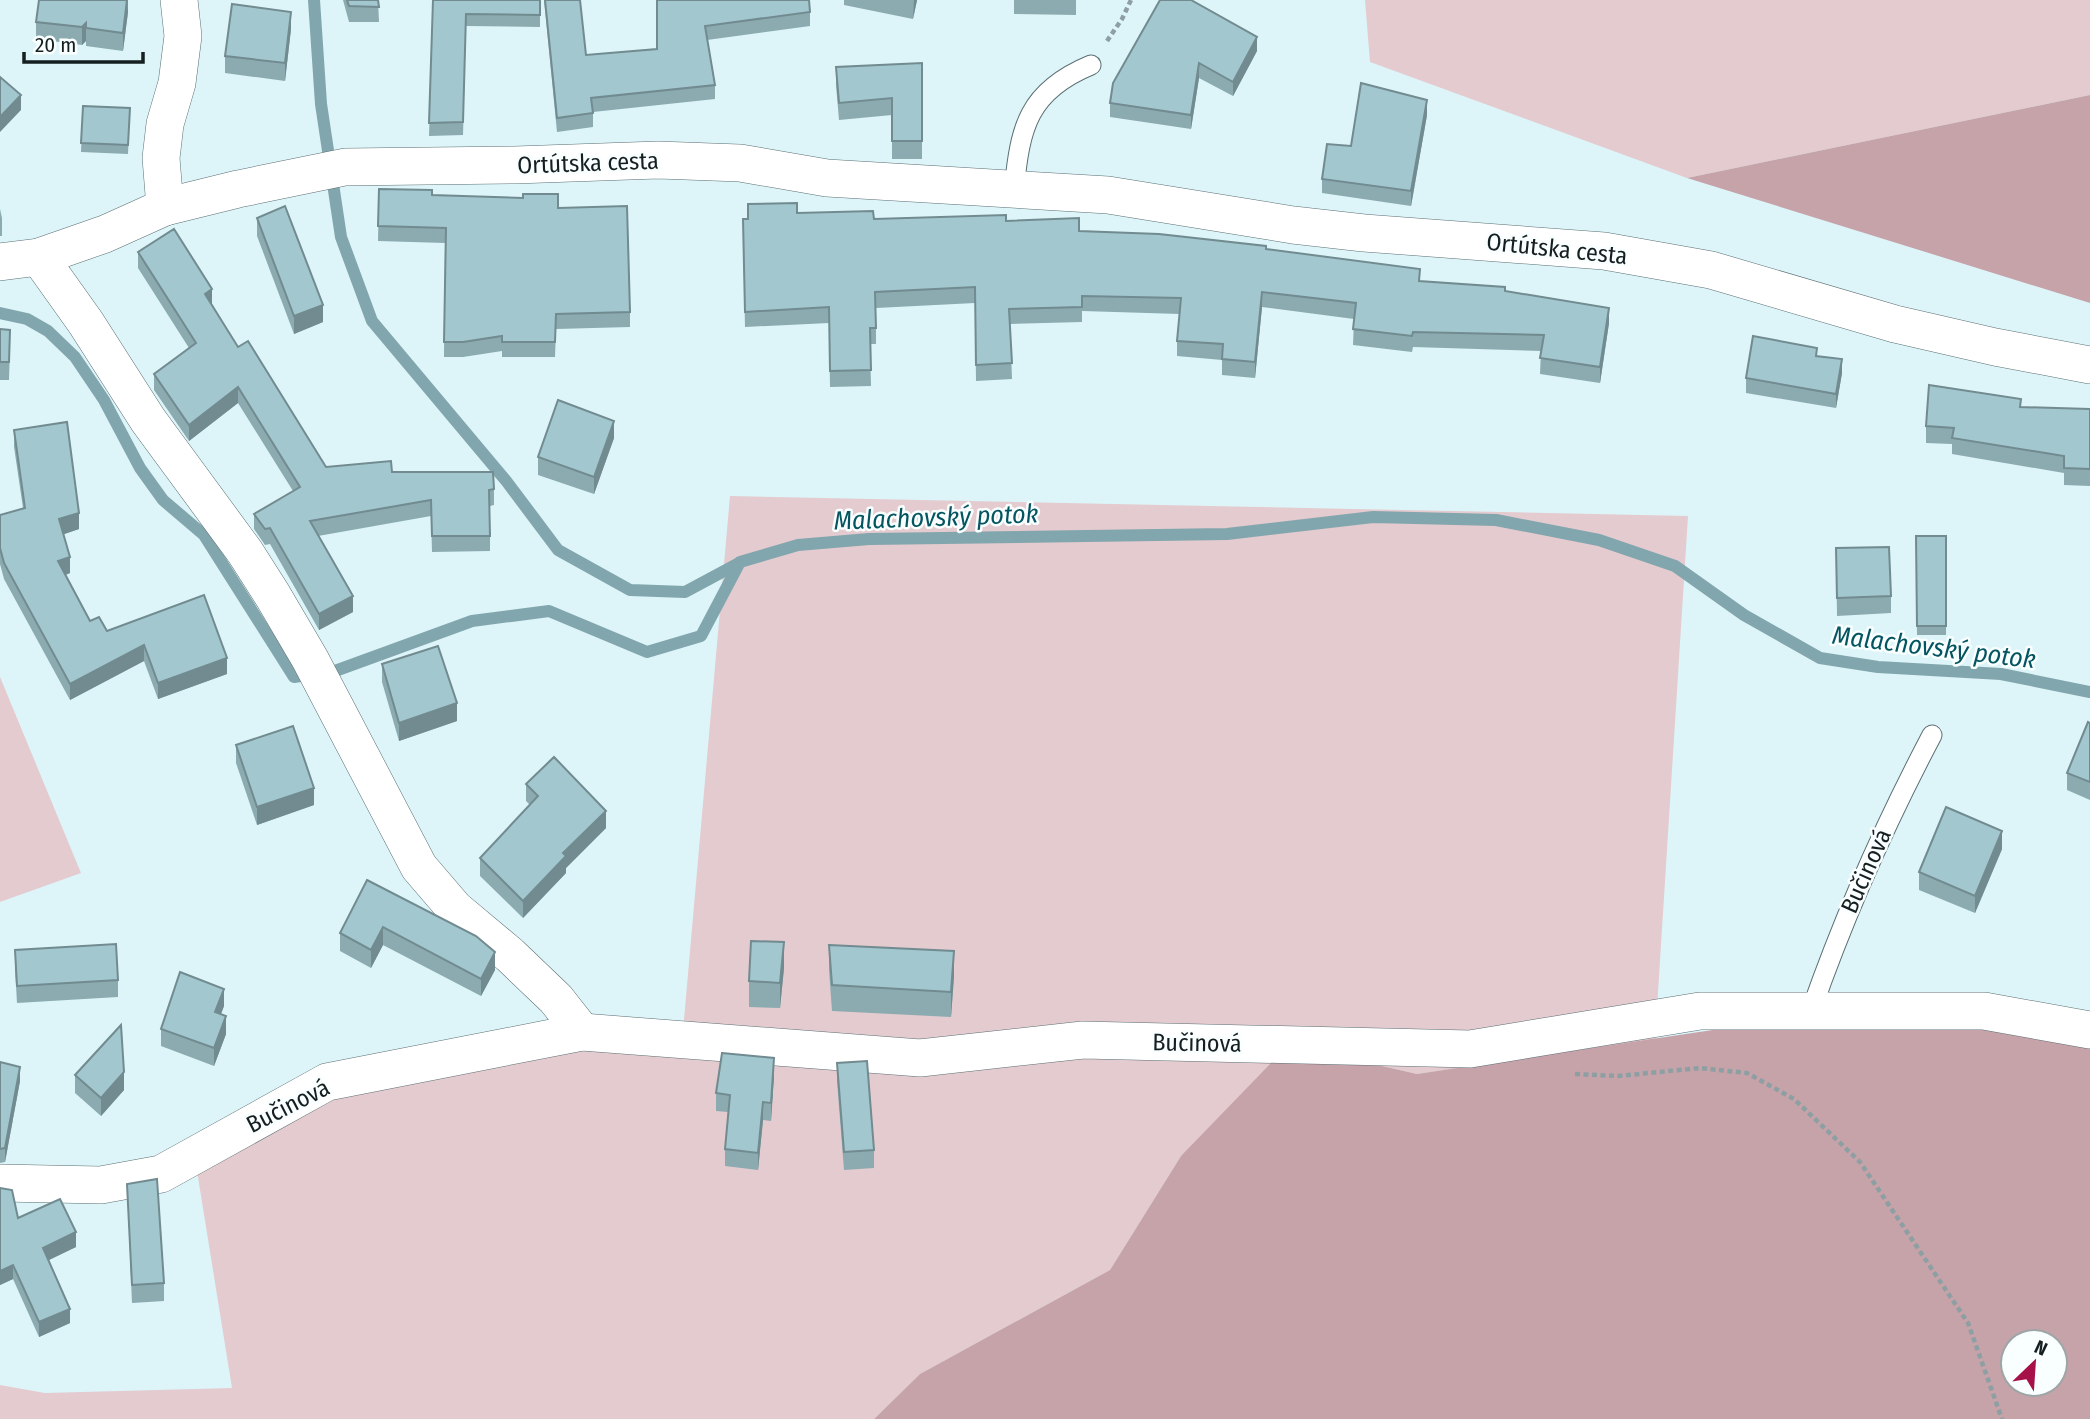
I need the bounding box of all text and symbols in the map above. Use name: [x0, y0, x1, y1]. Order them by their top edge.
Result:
scale bar: [24, 21, 144, 65]
text: 20 m: [35, 32, 76, 58]
street label: Ortútska cesta: [517, 147, 659, 179]
street label: Ortútska cesta: [1485, 228, 1629, 270]
water label: Malachovský potok: [833, 498, 1039, 537]
water label: Malachovský potok: [1830, 620, 2038, 675]
street label: Bučinová: [1835, 825, 1897, 917]
street label: Bučinová: [1152, 1028, 1242, 1058]
street label: Bučinová: [242, 1073, 334, 1139]
north arrow: [1999, 1328, 2069, 1398]
text: N: [2031, 1335, 2051, 1361]

